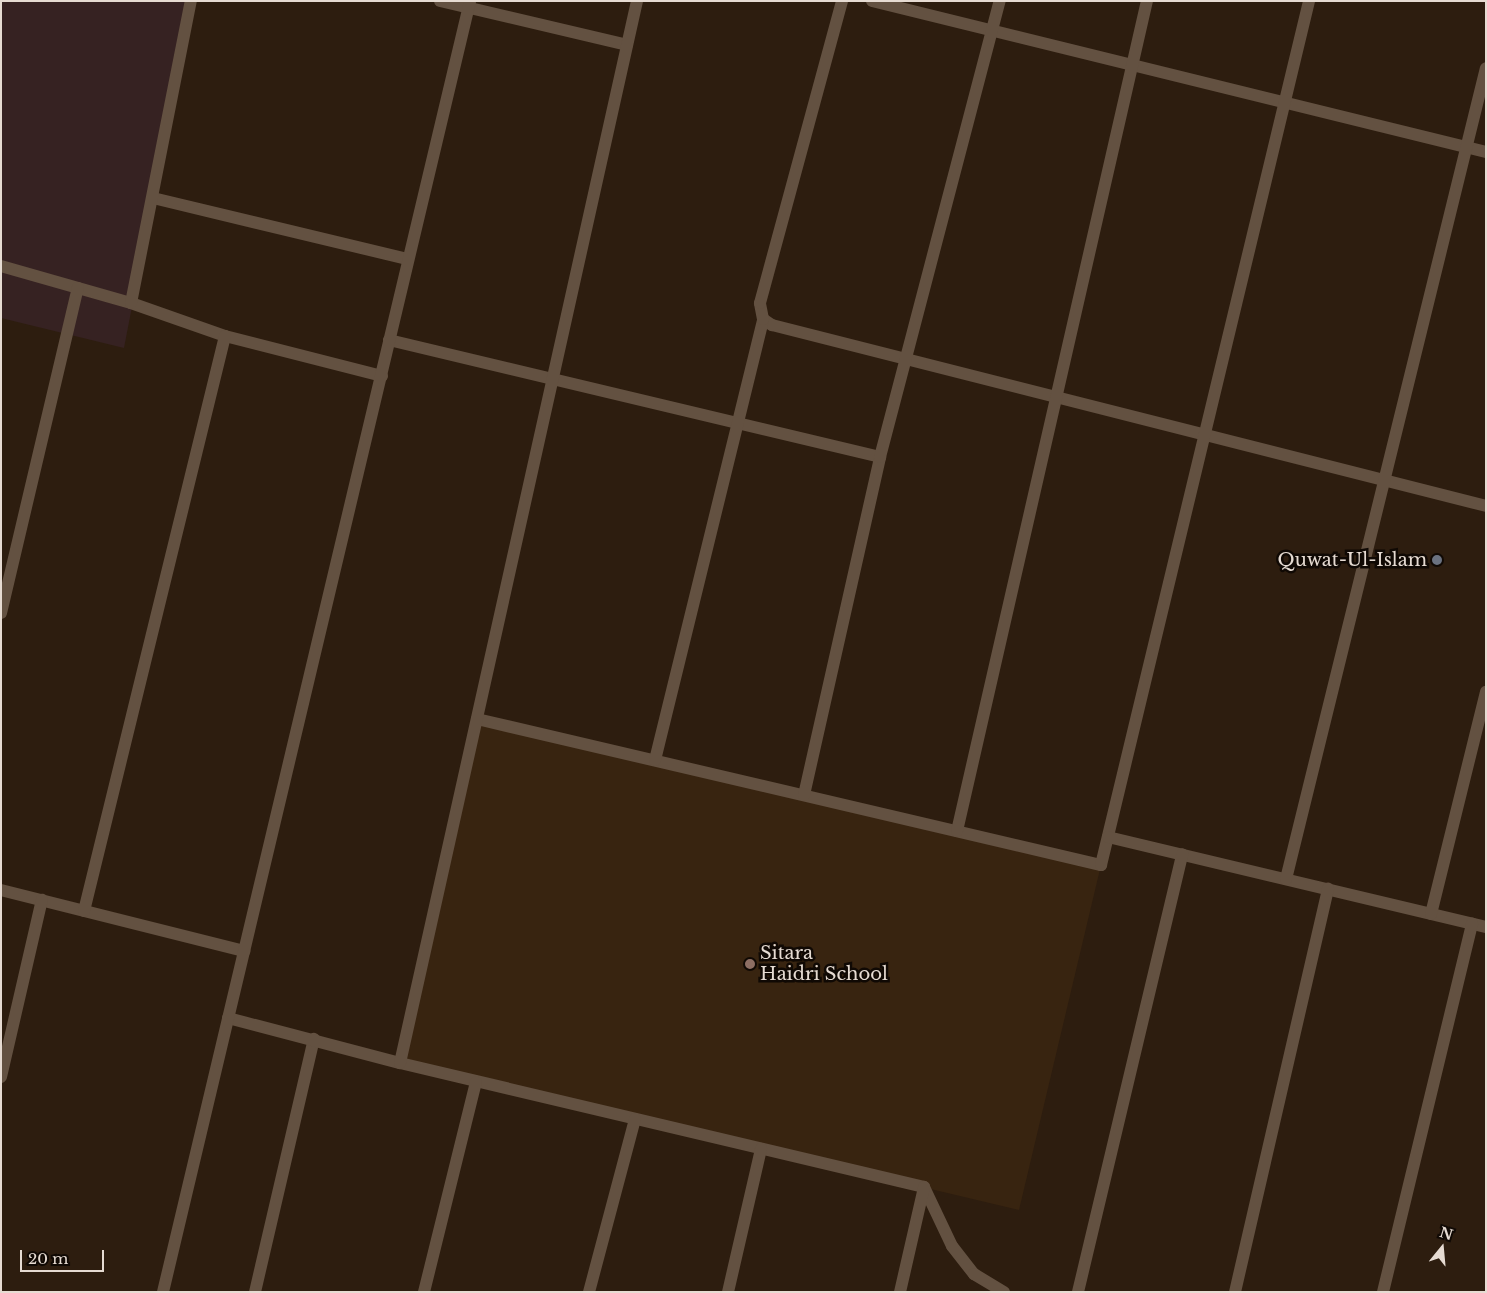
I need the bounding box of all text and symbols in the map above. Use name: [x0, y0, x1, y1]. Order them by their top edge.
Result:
place label: Quwat-Ul-Islam: [1278, 549, 1427, 571]
marker: Quwat-Ul-Islam: [1431, 554, 1443, 566]
place label: Sitara Haidri School: [760, 943, 888, 986]
marker: Sitara Haidri School: [744, 958, 756, 970]
north arrow: [1417, 1223, 1467, 1273]
text: N: [1437, 1223, 1455, 1244]
scale bar: [22, 1240, 106, 1272]
text: 20 m: [28, 1249, 68, 1268]

